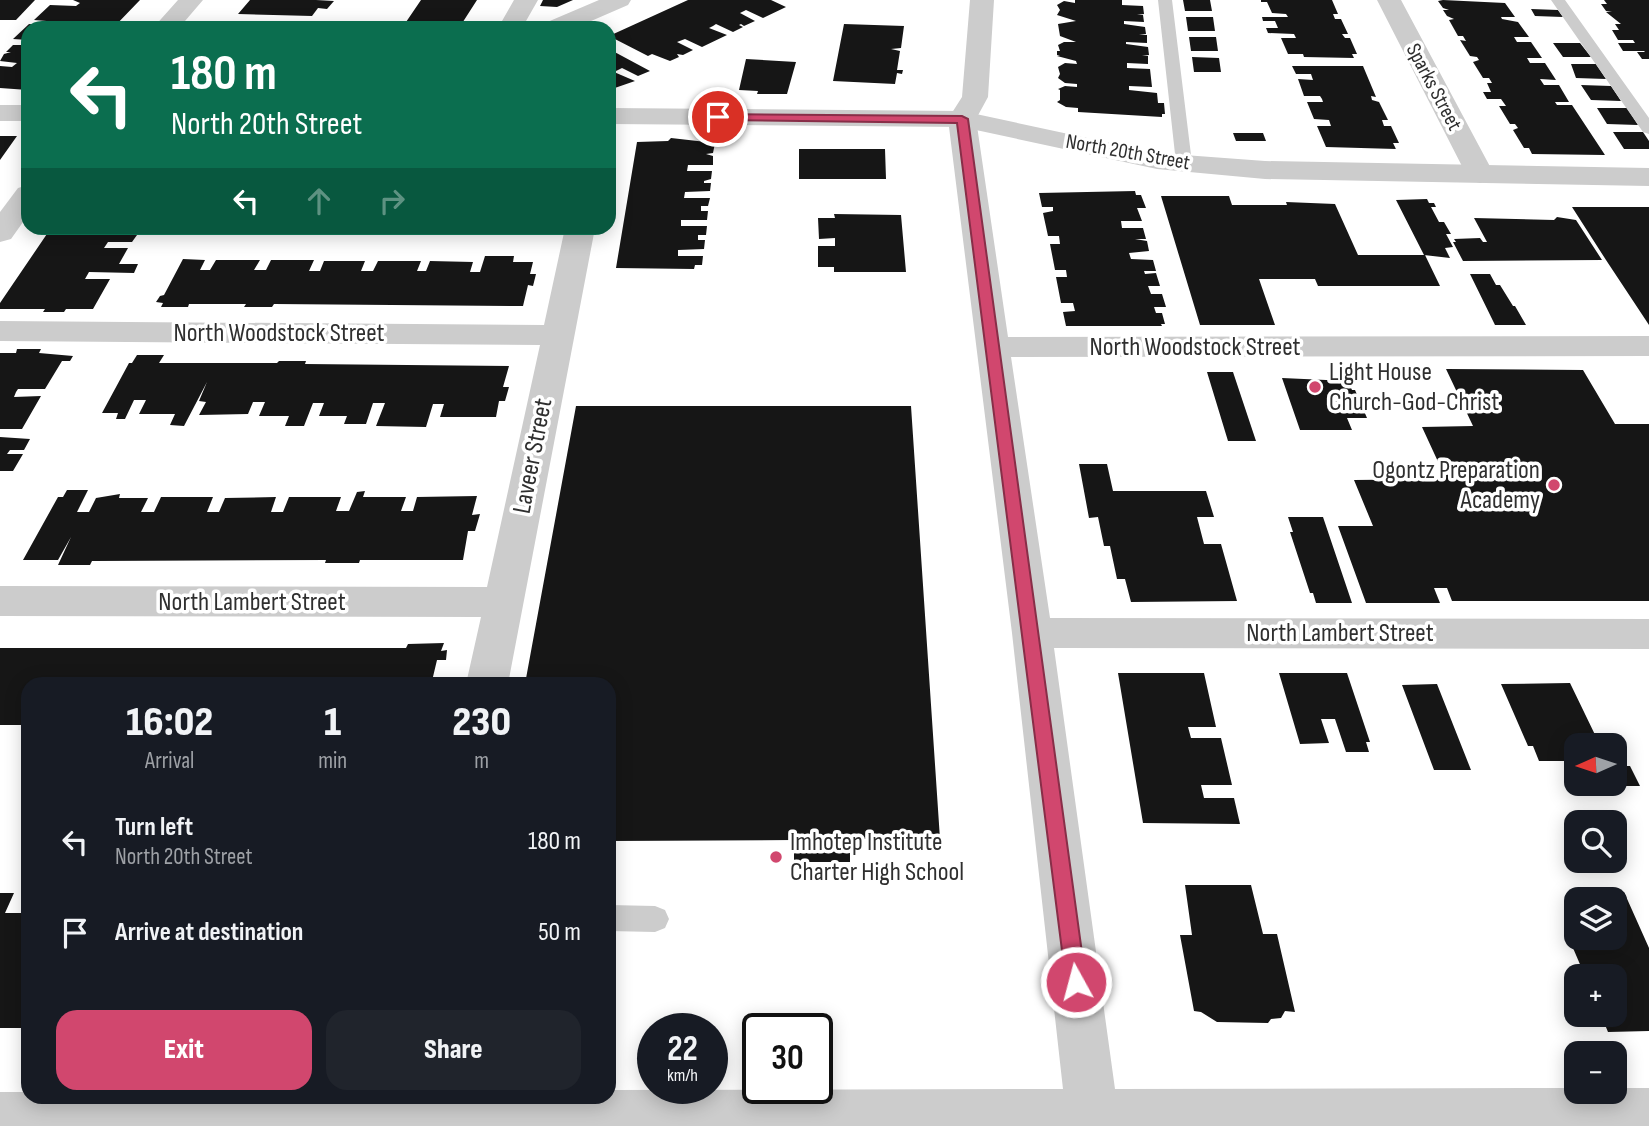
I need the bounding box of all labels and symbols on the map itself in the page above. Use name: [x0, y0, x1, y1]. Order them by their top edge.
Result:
street label: Sparks Street: [1401, 39, 1467, 135]
pin: [688, 87, 748, 147]
street label: North 20th Street: [1064, 129, 1192, 175]
street label: North Woodstock Street: [173, 318, 385, 349]
street label: North Woodstock Street: [1089, 332, 1301, 363]
place label: Light House Church-God-Christ: [1329, 357, 1499, 418]
marker: Light House Church-God-Christ: [1307, 379, 1323, 395]
street label: Laveer Street: [507, 396, 559, 516]
place label: Ogontz Preparation Academy: [1372, 455, 1540, 516]
marker: Ogontz Preparation Academy: [1546, 477, 1562, 493]
street label: North Lambert Street: [158, 587, 346, 618]
street label: North Lambert Street: [1246, 618, 1434, 649]
north arrow: [1564, 733, 1628, 796]
place label: Imhotep Institute Charter High School: [790, 827, 964, 888]
marker: Imhotep Institute Charter High School: [768, 849, 784, 865]
position arrow: [1039, 945, 1113, 1019]
speed limit sign: 30: [742, 1013, 833, 1104]

